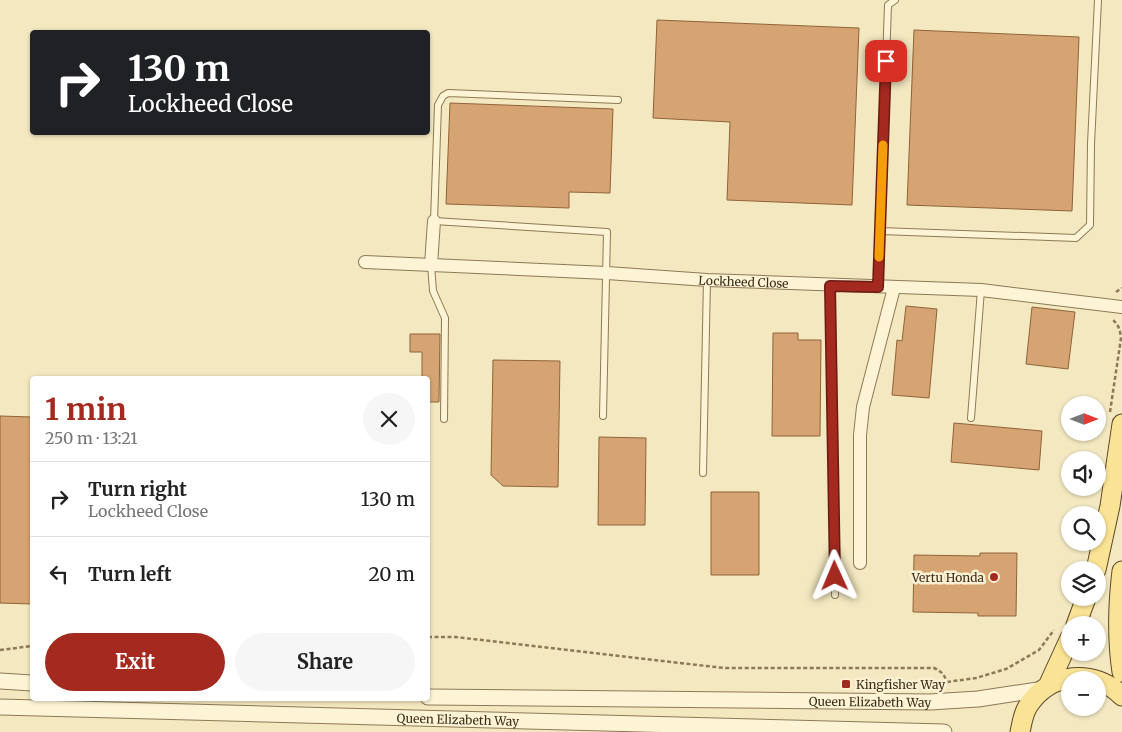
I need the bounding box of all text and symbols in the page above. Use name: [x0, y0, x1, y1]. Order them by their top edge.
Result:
pin: [865, 40, 907, 82]
text: 130 m: [128, 47, 230, 91]
icon: arrive: [872, 47, 900, 75]
icon: right: [45, 50, 110, 115]
text: Lockheed Close: [128, 90, 293, 118]
street label: Lockheed Close: [698, 272, 789, 290]
text: 1 min: [45, 390, 127, 428]
button: close: [363, 393, 415, 445]
north arrow: [1061, 396, 1106, 441]
map controls: [1061, 396, 1106, 716]
text: 250 m · 13:21: [45, 428, 137, 448]
button: sound: [1061, 451, 1106, 496]
text: Turn right: [88, 477, 187, 501]
icon: right: [45, 485, 73, 513]
text: 130 m: [361, 487, 415, 511]
text: Lockheed Close: [88, 501, 208, 521]
button: search: [1061, 506, 1106, 551]
position arrow: [808, 549, 860, 601]
icon: left: [45, 560, 73, 588]
button: layers: [1061, 561, 1106, 606]
text: Turn left: [88, 562, 172, 586]
text: 20 m: [368, 562, 415, 586]
place label: Vertu Honda: [911, 570, 985, 585]
marker: Vertu Honda: [988, 571, 1000, 583]
button: +: [1061, 616, 1106, 661]
button: Exit: [45, 633, 225, 691]
button: Share: [235, 633, 415, 691]
button: −: [1061, 671, 1106, 716]
place label: Kingfisher Way: [856, 677, 945, 692]
marker: Kingfisher Way: [840, 678, 852, 690]
street label: Queen Elizabeth Way: [809, 693, 931, 710]
street label: Queen Elizabeth Way: [396, 710, 519, 728]

